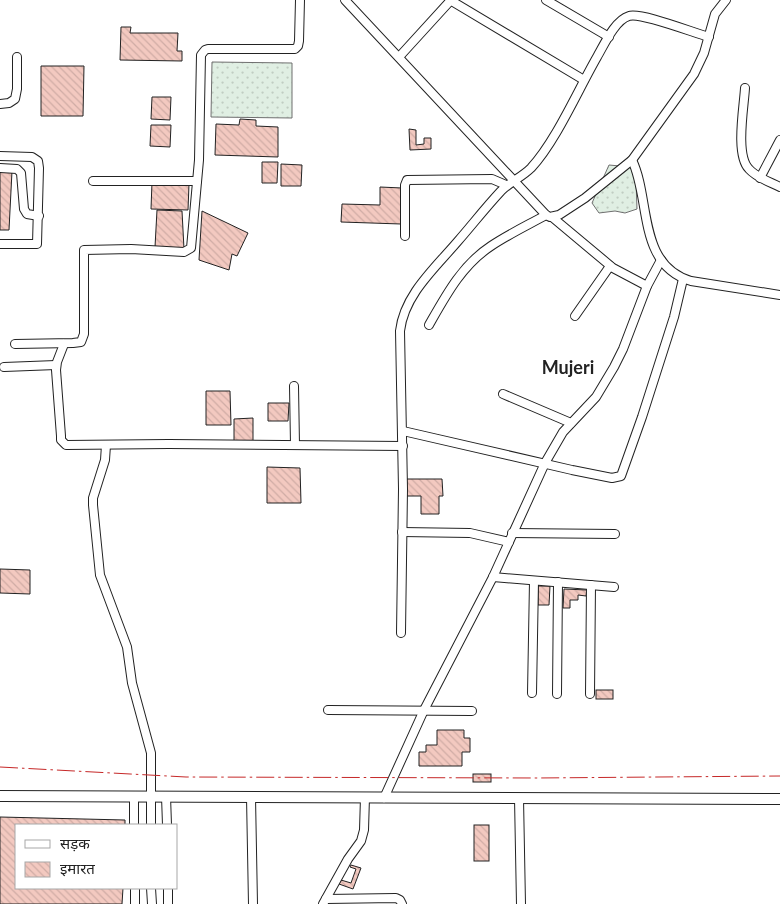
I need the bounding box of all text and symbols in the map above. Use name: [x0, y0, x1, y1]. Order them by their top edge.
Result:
district label: Mujeri: [542, 356, 594, 378]
legend: [15, 824, 178, 889]
text: सड़क: [60, 834, 90, 852]
text: इमारत: [60, 859, 95, 877]

